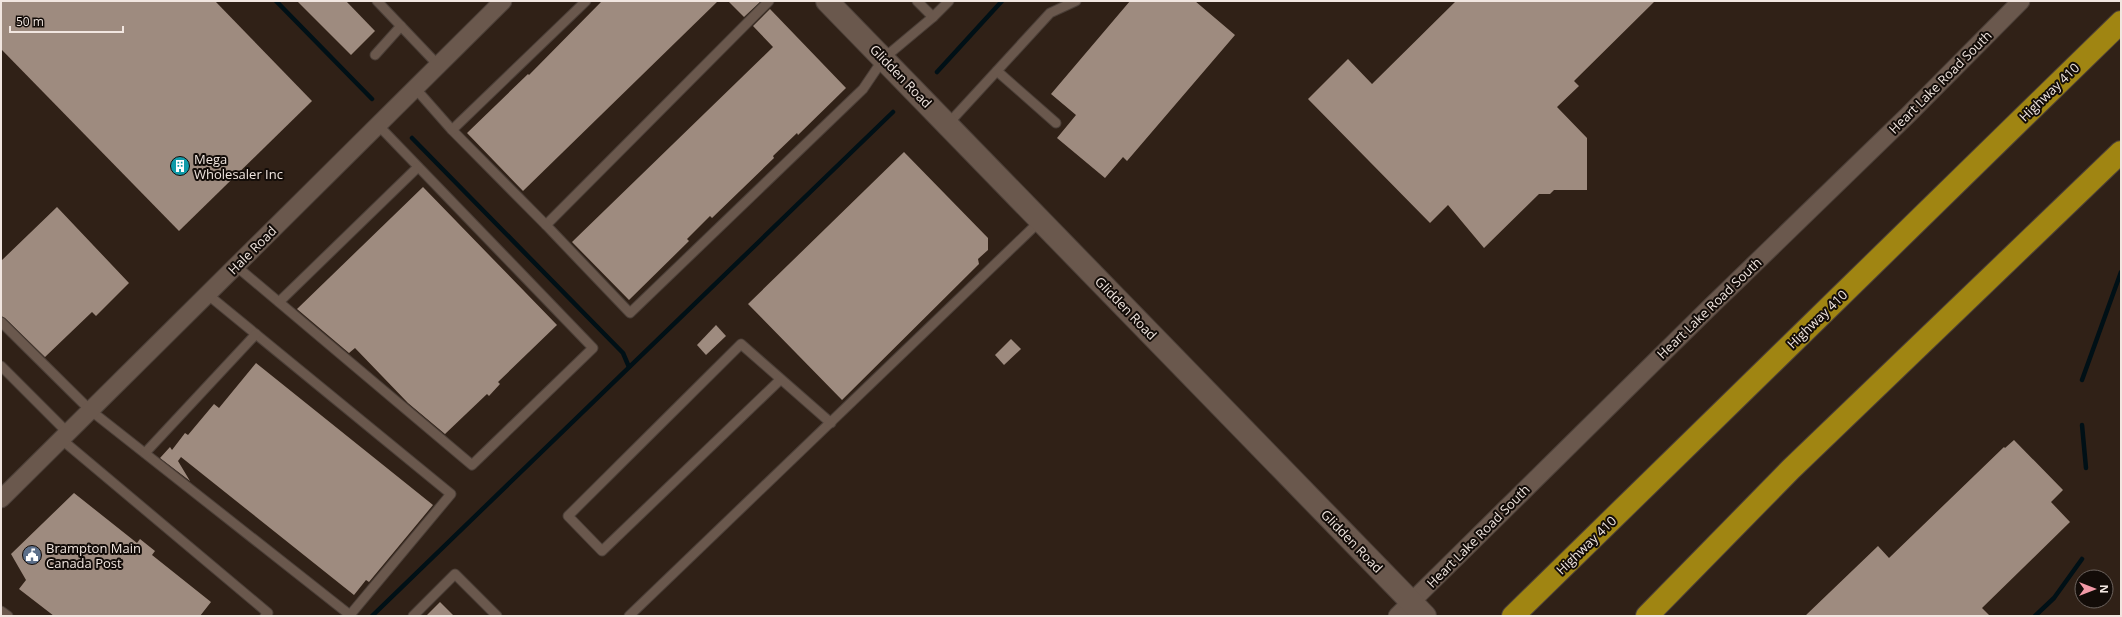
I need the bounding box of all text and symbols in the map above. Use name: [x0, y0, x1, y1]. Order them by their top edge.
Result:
scale bar: [10, 8, 123, 34]
text: 50 m: [16, 13, 44, 30]
street label: Heart Lake Road South: [1885, 27, 1995, 137]
street label: Glidden Road: [866, 40, 936, 112]
street label: Highway 410: [2015, 59, 2083, 125]
place label: Mega Wholesaler Inc: [194, 150, 283, 183]
building icon: Mega Wholesaler Inc: [169, 155, 191, 177]
street label: Hale Road: [224, 222, 280, 278]
street label: Heart Lake Road South: [1653, 253, 1765, 363]
street label: Glidden Road: [1091, 272, 1161, 344]
street label: Highway 410: [1783, 286, 1851, 352]
street label: Heart Lake Road South: [1423, 481, 1533, 591]
street label: Glidden Road: [1317, 505, 1387, 577]
street label: Highway 410: [1552, 512, 1620, 578]
place label: Brampton Main Canada Post: [46, 539, 141, 572]
public building icon: Brampton Main Canada Post: [21, 544, 43, 566]
north arrow: [2074, 569, 2114, 609]
text: N: [2097, 585, 2112, 593]

